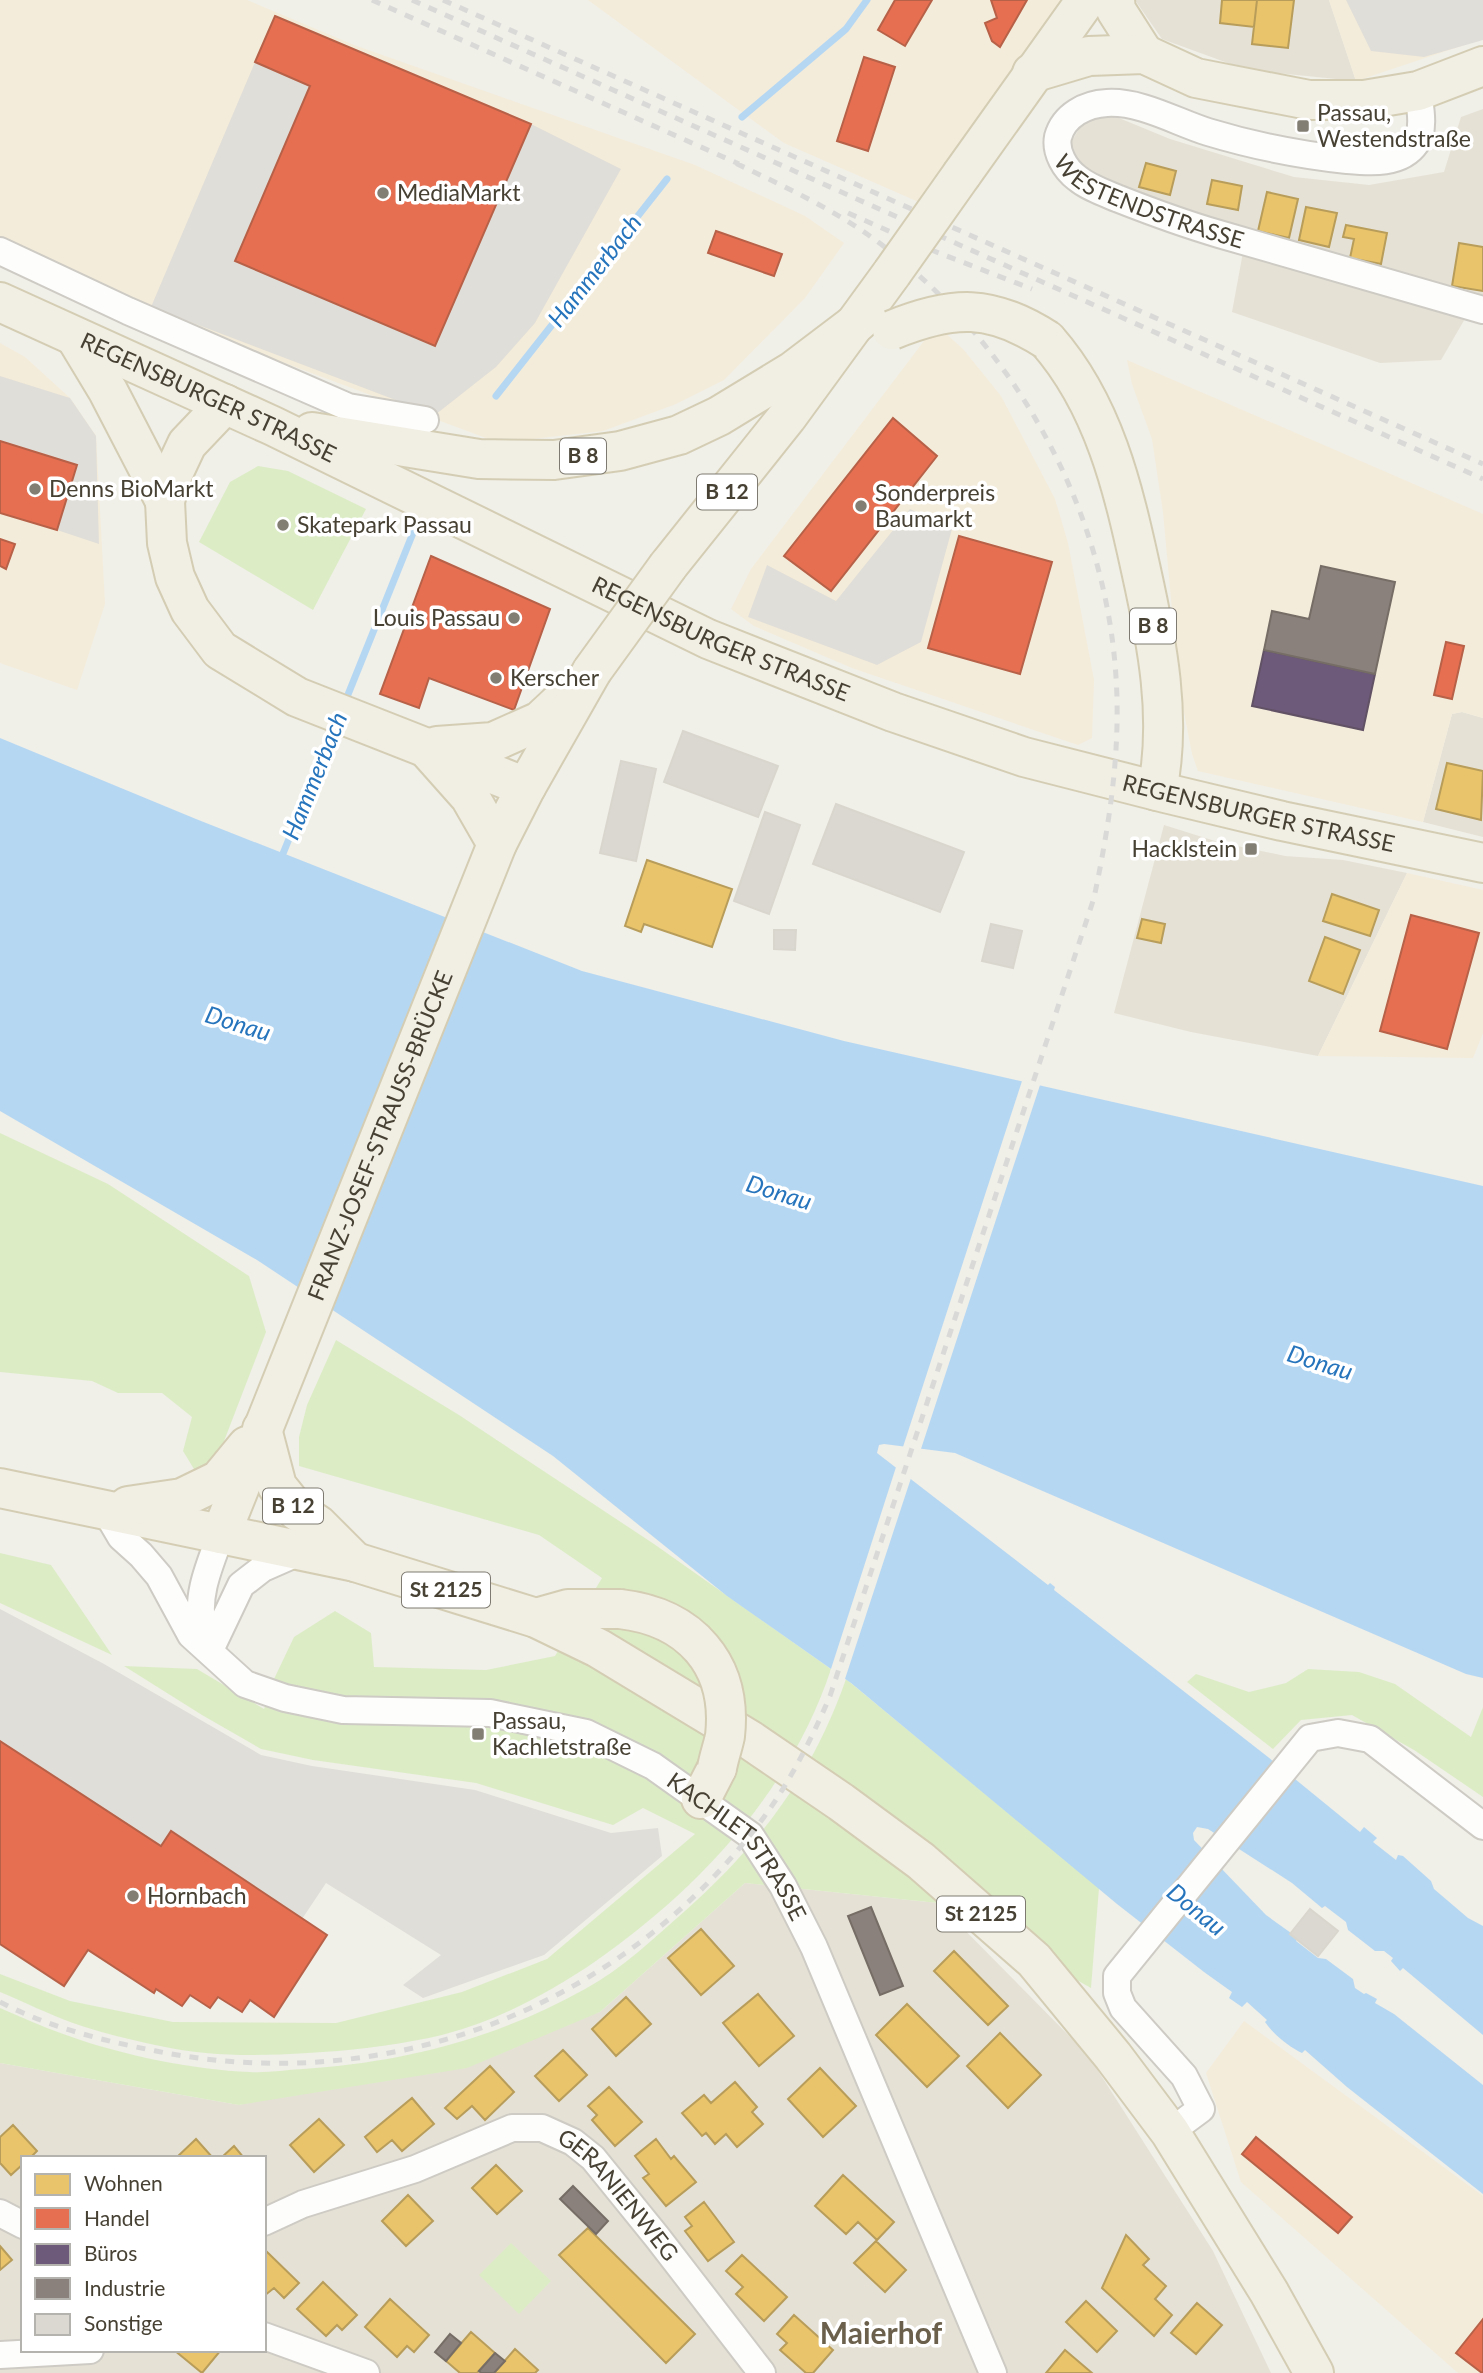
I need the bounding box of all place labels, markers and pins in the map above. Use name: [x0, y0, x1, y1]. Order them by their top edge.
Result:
place label: Passau, Westendstraße: [1317, 98, 1471, 152]
marker: Passau, Westendstraße: [1295, 118, 1311, 134]
place label: MediaMarkt: [397, 178, 521, 206]
marker: MediaMarkt: [375, 185, 391, 201]
place label: Denns BioMarkt: [49, 474, 214, 502]
place label: Sonderpreis Baumarkt: [875, 478, 995, 532]
marker: Denns BioMarkt: [27, 481, 43, 497]
marker: Sonderpreis Baumarkt: [853, 498, 869, 514]
place label: Skatepark Passau: [297, 510, 472, 538]
marker: Skatepark Passau: [275, 517, 291, 533]
place label: Louis Passau: [373, 603, 500, 631]
marker: Louis Passau: [506, 610, 522, 626]
place label: Kerscher: [510, 663, 600, 691]
marker: Kerscher: [488, 670, 504, 686]
place label: Hacklstein: [1132, 834, 1237, 862]
marker: Hacklstein: [1243, 841, 1259, 857]
place label: Passau, Kachletstraße: [492, 1706, 631, 1760]
marker: Passau, Kachletstraße: [470, 1726, 486, 1742]
place label: Hornbach: [147, 1881, 247, 1909]
marker: Hornbach: [125, 1888, 141, 1904]

